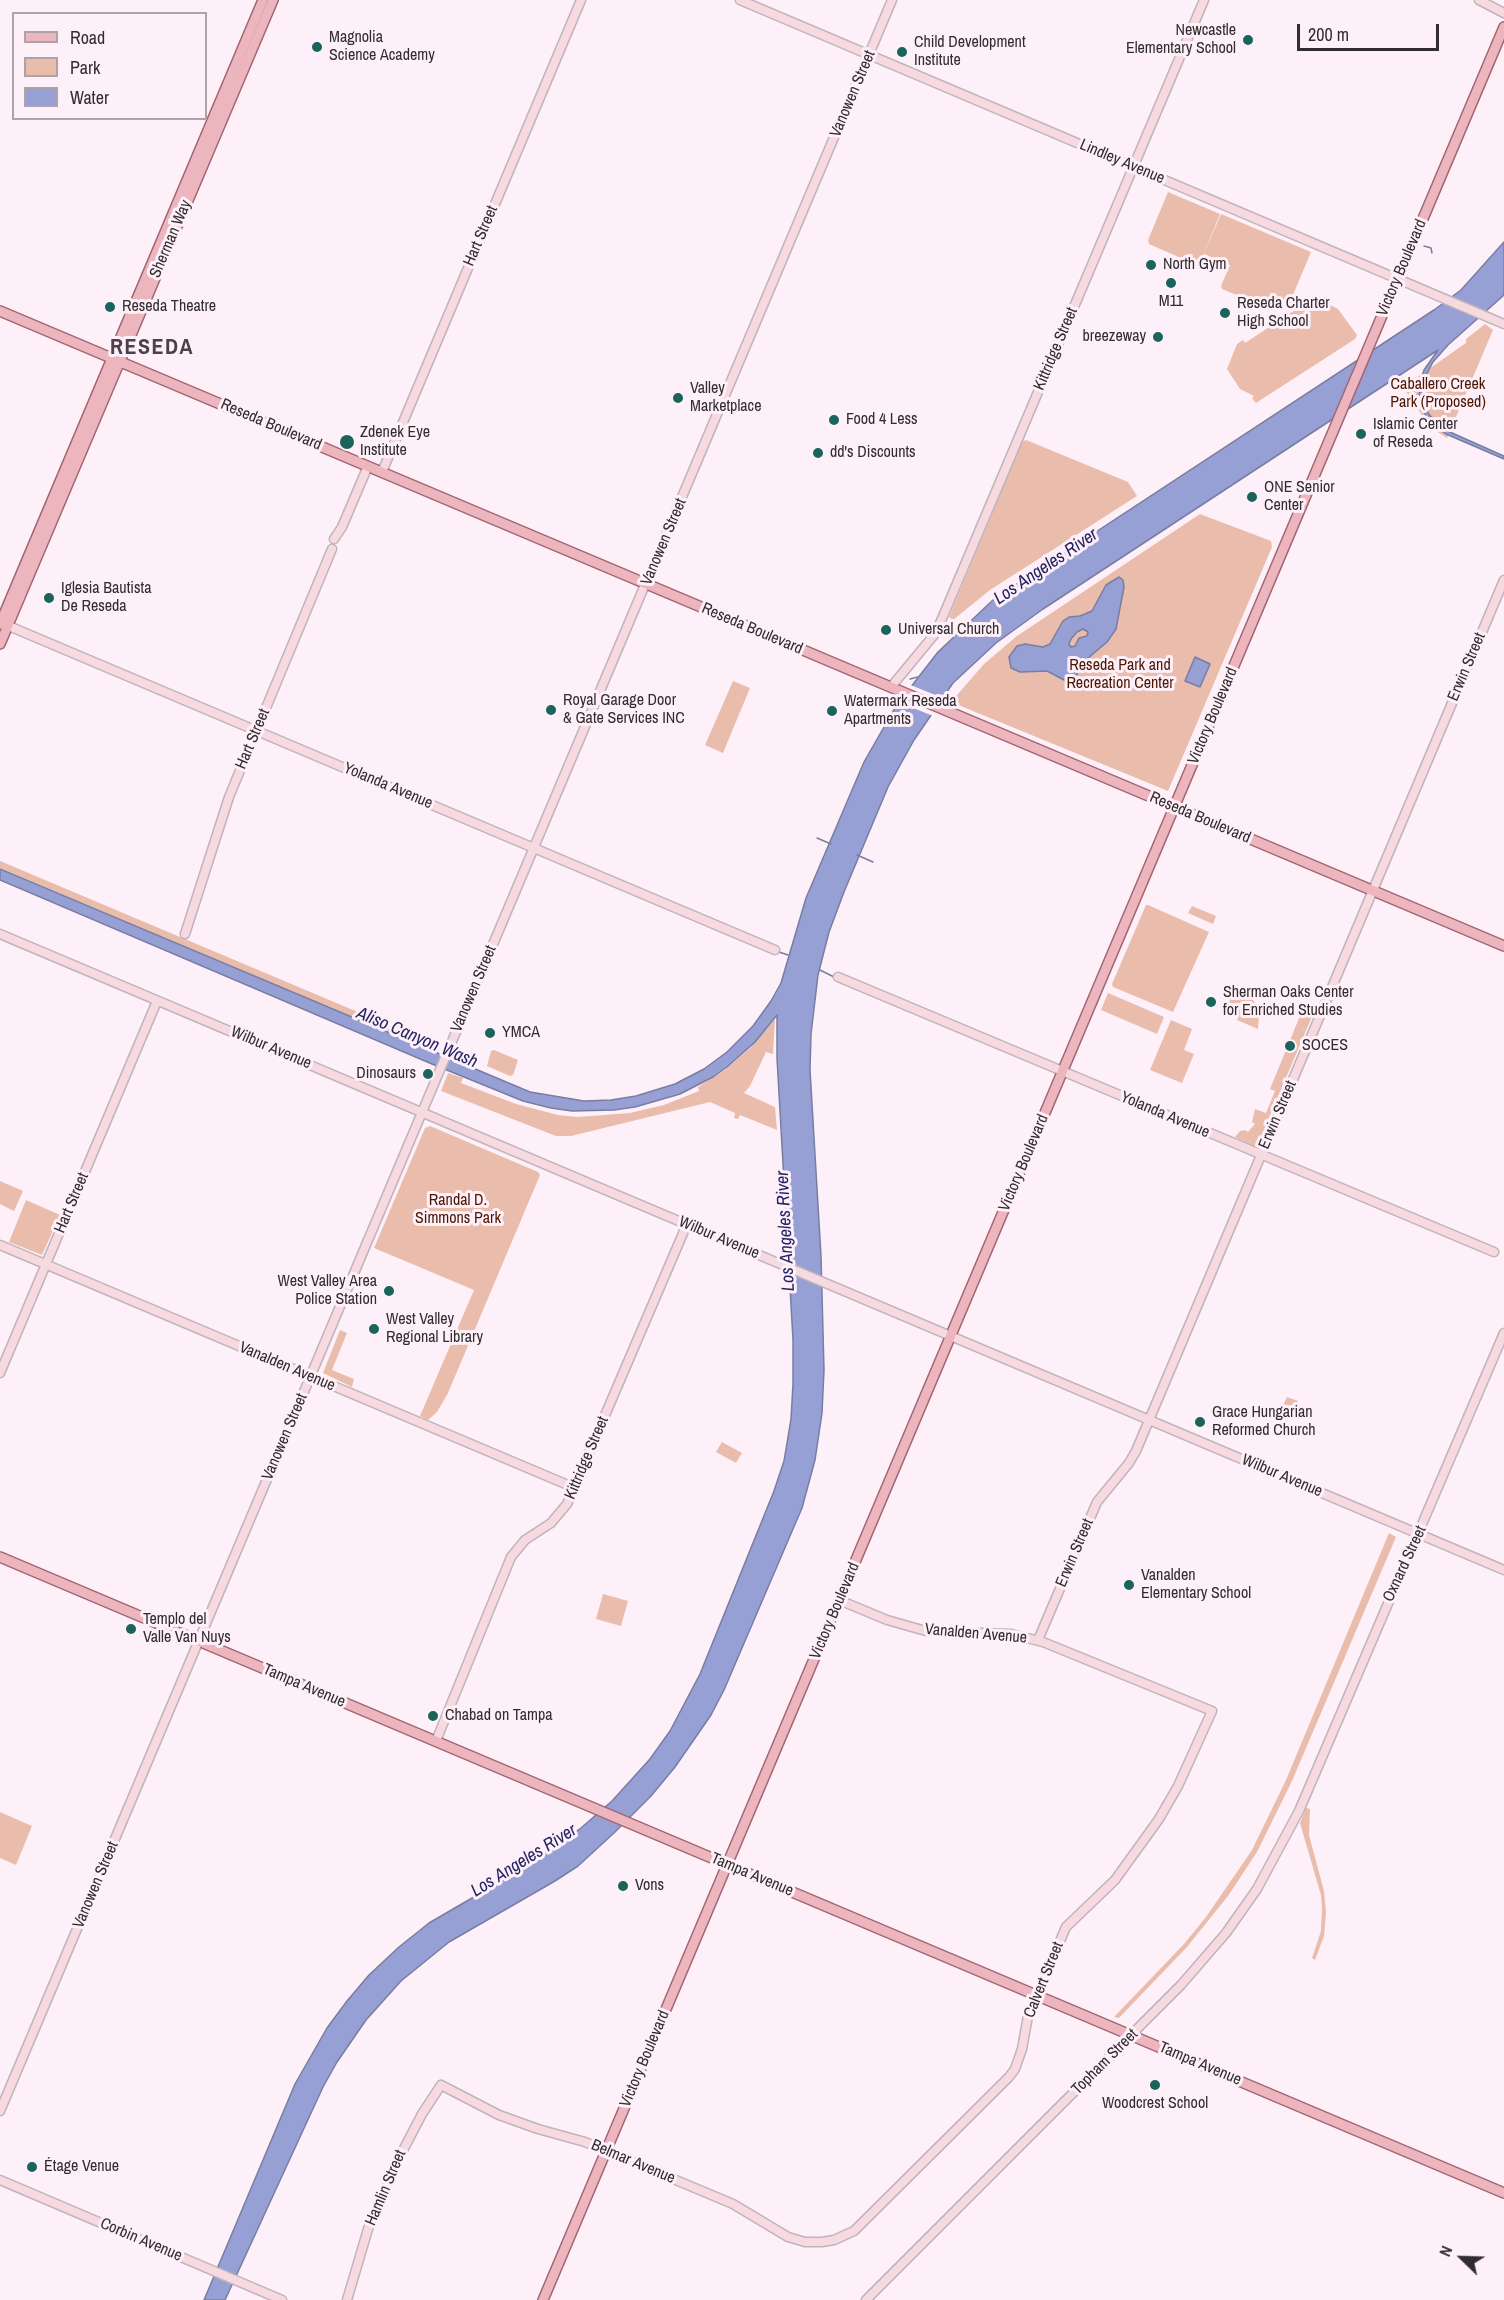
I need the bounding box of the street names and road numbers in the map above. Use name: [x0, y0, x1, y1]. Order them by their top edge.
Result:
street label: Vanowen Street: [826, 48, 880, 140]
street label: Lindley Avenue: [1077, 136, 1167, 188]
street label: Sherman Way: [146, 197, 196, 281]
street label: Hart Street: [460, 203, 502, 269]
street label: Victory Boulevard: [1373, 217, 1431, 319]
street label: Kittridge Street: [1030, 305, 1082, 393]
street label: Reseda Boulevard: [218, 395, 324, 455]
street label: Vanowen Street: [637, 496, 691, 588]
street label: Reseda Boulevard: [699, 599, 805, 659]
street label: Erwin Street: [1444, 630, 1490, 704]
street label: Victory Boulevard: [1184, 665, 1242, 767]
street label: Hart Street: [232, 706, 274, 772]
street label: Yolanda Avenue: [341, 759, 435, 813]
street label: Reseda Boulevard: [1147, 788, 1253, 848]
street label: Vanowen Street: [447, 943, 501, 1035]
street label: Wilbur Avenue: [228, 1022, 314, 1074]
street label: Erwin Street: [1255, 1078, 1301, 1152]
street label: Yolanda Avenue: [1118, 1088, 1212, 1142]
street label: Victory Boulevard: [995, 1112, 1053, 1214]
street label: Hart Street: [51, 1170, 93, 1236]
street label: Wilbur Avenue: [676, 1212, 762, 1264]
street label: Vanalden Avenue: [236, 1338, 338, 1396]
street label: Vanowen Street: [258, 1391, 312, 1483]
street label: Kittridge Street: [561, 1414, 613, 1502]
street label: Wilbur Avenue: [1239, 1450, 1325, 1502]
street label: Erwin Street: [1052, 1516, 1098, 1590]
street label: Oxnard Street: [1379, 1523, 1431, 1605]
street label: Victory Boulevard: [806, 1560, 864, 1662]
street label: Vanalden Avenue: [924, 1620, 1028, 1648]
street label: Tampa Avenue: [260, 1660, 348, 1712]
street label: Vanowen Street: [69, 1839, 123, 1931]
street label: Tampa Avenue: [708, 1849, 796, 1901]
street label: Calvert Street: [1020, 1939, 1068, 2021]
street label: Victory Boulevard: [616, 2008, 674, 2110]
street label: Topham Street: [1068, 2025, 1142, 2099]
street label: Tampa Avenue: [1156, 2038, 1244, 2090]
street label: Belmar Avenue: [588, 2136, 678, 2188]
street label: Hamlin Street: [361, 2147, 411, 2229]
street label: Corbin Avenue: [97, 2214, 185, 2266]

